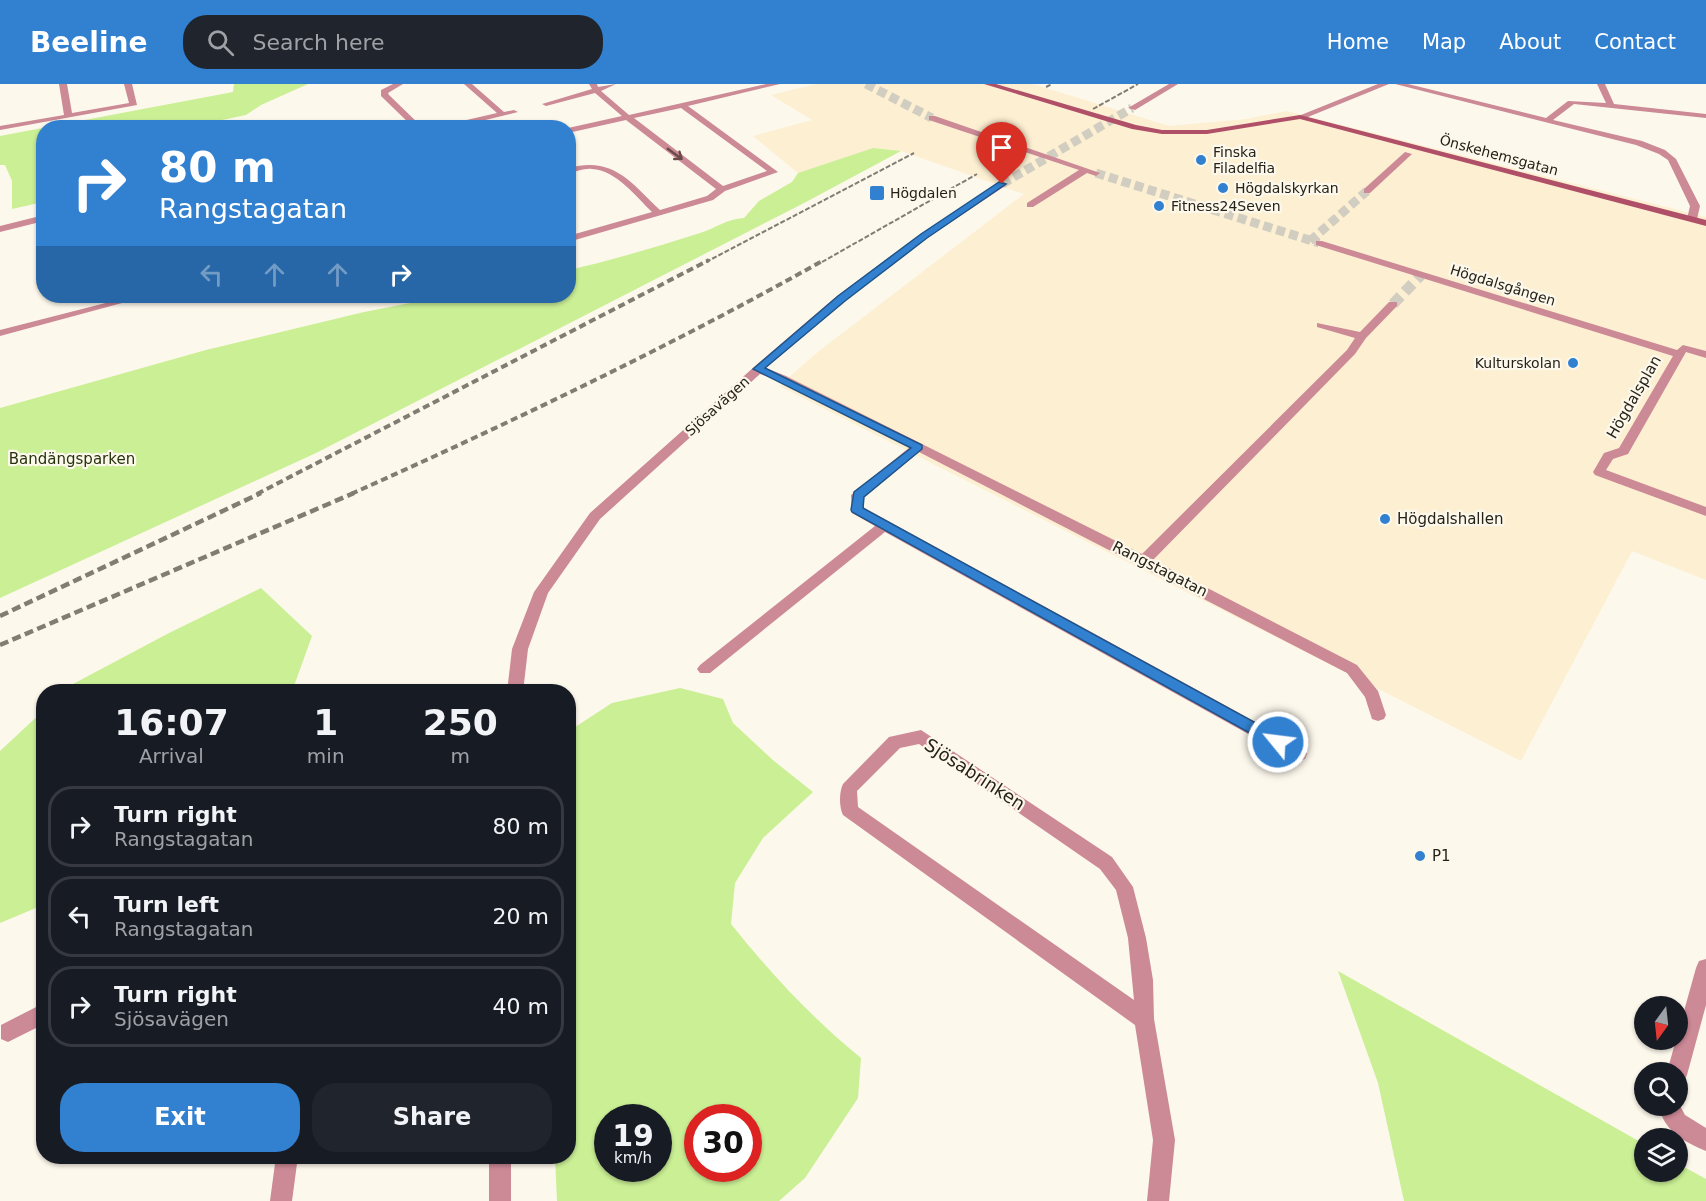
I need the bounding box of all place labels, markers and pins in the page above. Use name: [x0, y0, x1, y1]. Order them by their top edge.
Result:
pin: [976, 122, 1027, 184]
place label: Finska Filadelfia: [1213, 144, 1275, 176]
marker: Finska Filadelfia: [1194, 153, 1208, 167]
place label: Högdalskyrkan: [1235, 180, 1339, 196]
marker: Högdalskyrkan: [1216, 181, 1230, 195]
marker: Högdalen: [868, 184, 886, 202]
place label: Högdalen: [890, 185, 957, 201]
place label: Fitness24Seven: [1171, 198, 1281, 214]
marker: Fitness24Seven: [1152, 199, 1166, 213]
place label: Kulturskolan: [1475, 355, 1561, 371]
marker: Kulturskolan: [1566, 356, 1580, 370]
place label: Högdalshallen: [1397, 510, 1503, 528]
marker: Högdalshallen: [1378, 512, 1392, 526]
place label: P1: [1432, 847, 1451, 865]
marker: P1: [1413, 849, 1427, 863]

